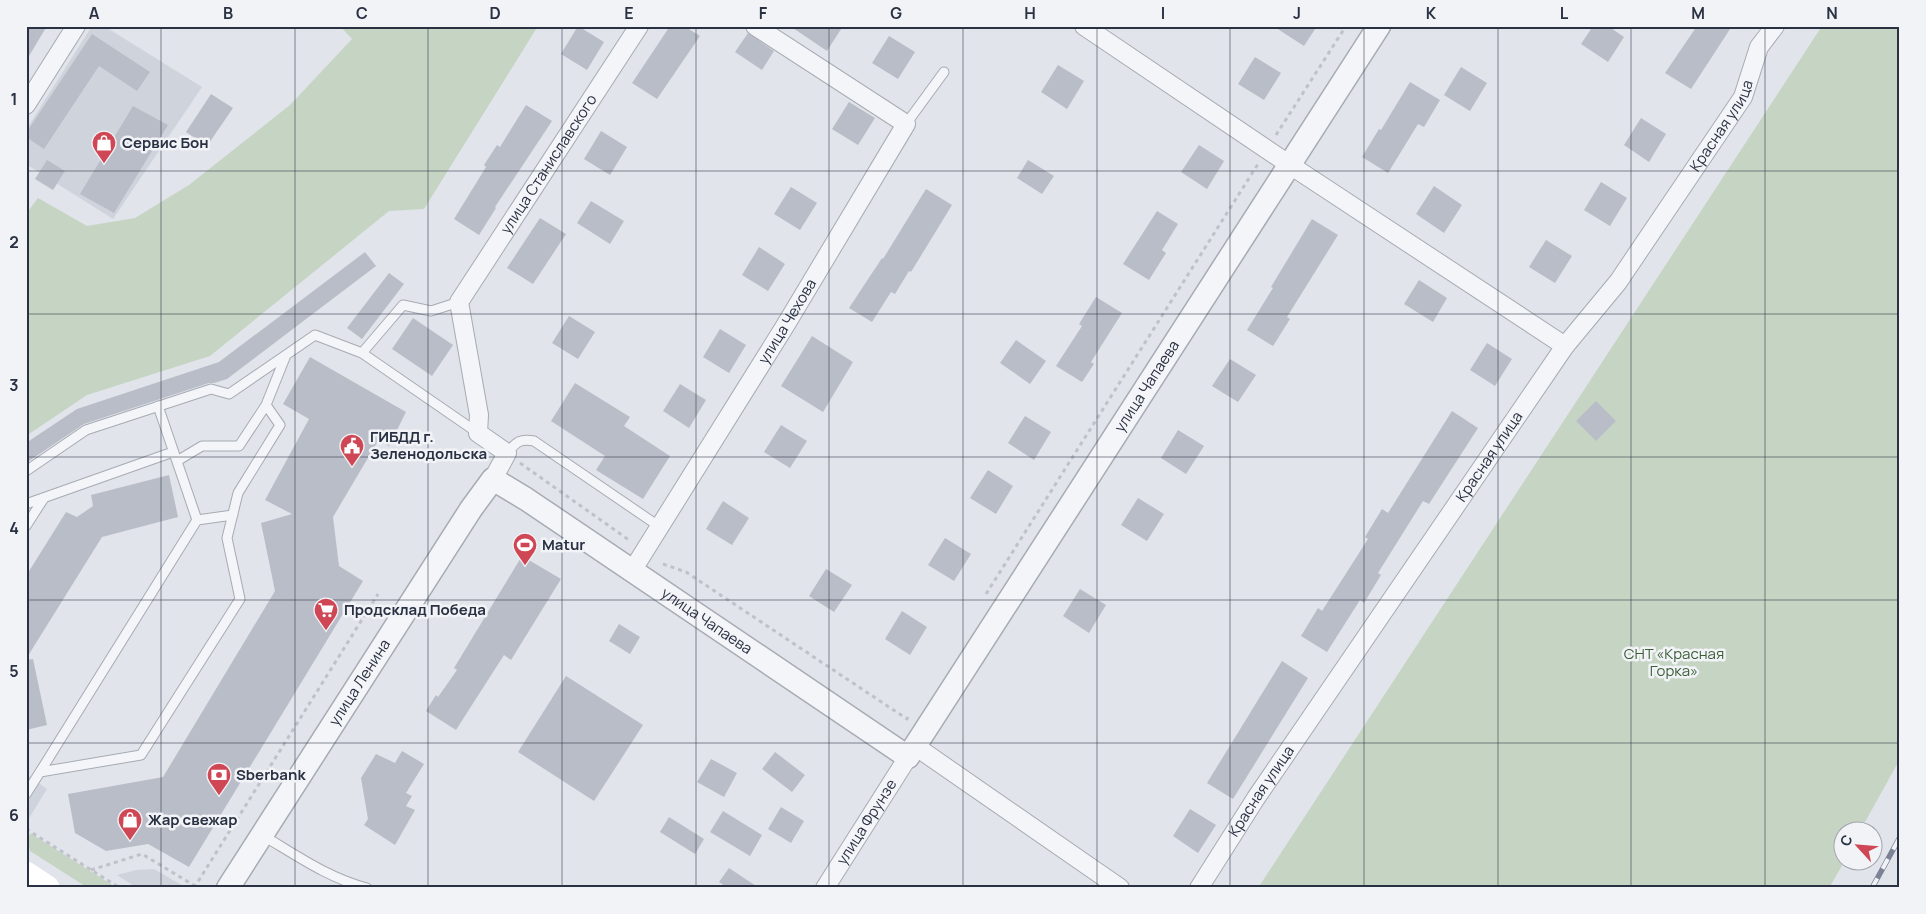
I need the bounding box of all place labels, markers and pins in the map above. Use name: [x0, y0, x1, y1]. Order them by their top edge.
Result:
shop icon: Сервис Бон: [91, 130, 117, 164]
place label: Сервис Бон: [122, 132, 209, 153]
place label: ГИБДД г. Зеленодольска: [370, 426, 487, 464]
public building icon: ГИБДД г. Зеленодольска: [339, 433, 365, 467]
sports icon: Matur: [512, 532, 538, 566]
place label: Matur: [542, 534, 585, 555]
supermarket icon: Продсклад Победа: [313, 597, 339, 631]
place label: Продсклад Победа: [344, 599, 486, 620]
bank icon: Sberbank: [206, 762, 232, 796]
place label: Sberbank: [236, 764, 306, 785]
shop icon: Жар свежар: [117, 807, 143, 841]
place label: Жар свежар: [148, 809, 237, 830]

